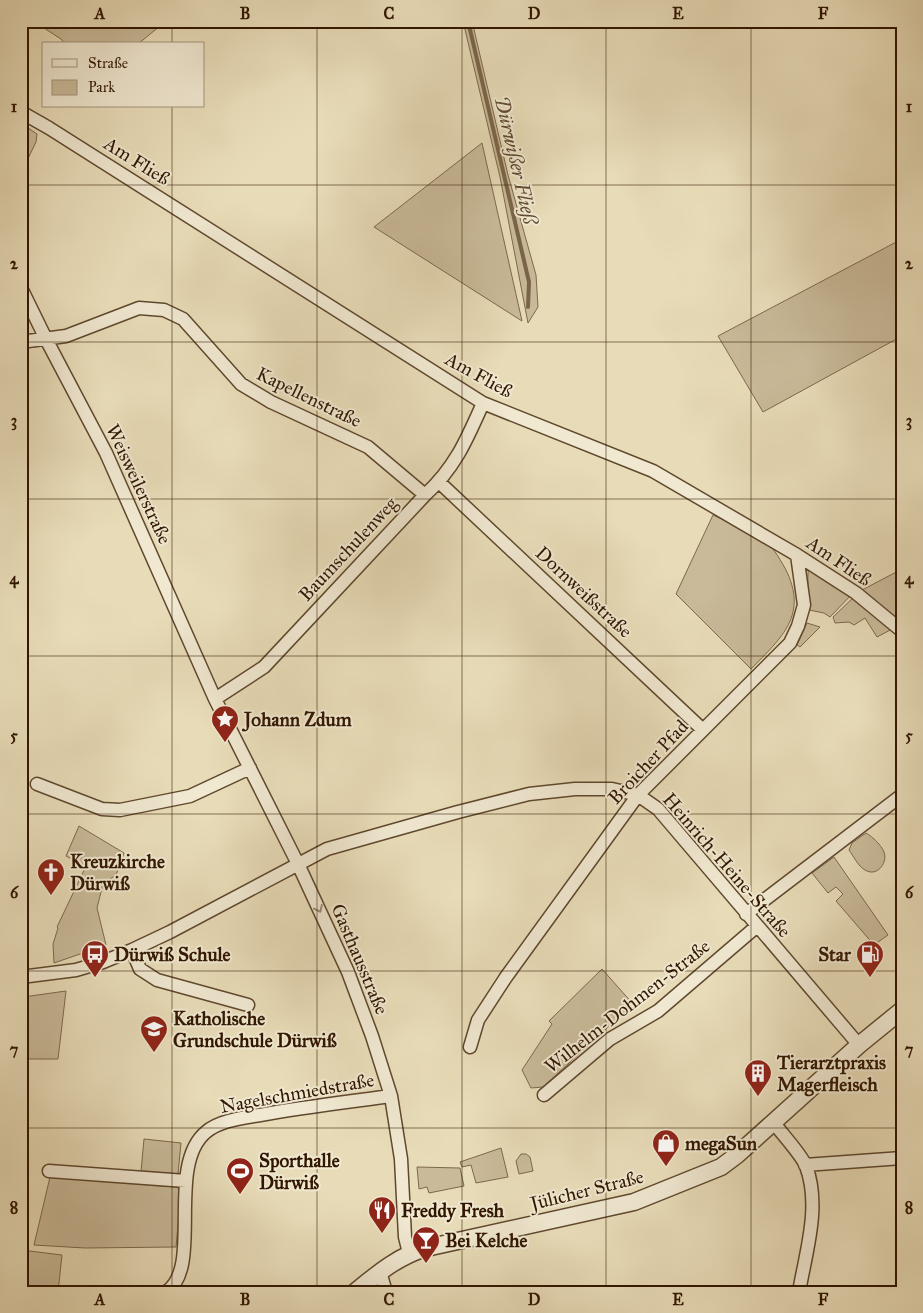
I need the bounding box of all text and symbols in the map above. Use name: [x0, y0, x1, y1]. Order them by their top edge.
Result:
text: A: [94, 4, 106, 23]
text: B: [240, 4, 250, 23]
text: C: [384, 4, 395, 23]
text: D: [528, 4, 541, 23]
text: E: [672, 4, 684, 23]
text: F: [818, 4, 829, 23]
legend: [42, 42, 205, 108]
text: Straße: [88, 54, 128, 72]
text: Park: [88, 78, 115, 96]
water label: Dürwißer Fließ: [490, 94, 543, 228]
text: 1: [11, 97, 18, 116]
text: 1: [906, 97, 913, 116]
street label: Am Fließ: [99, 131, 174, 190]
text: 2: [10, 254, 19, 273]
text: 2: [905, 254, 914, 273]
street label: Am Fließ: [440, 347, 517, 403]
street label: Kapellenstraße: [253, 362, 365, 432]
text: 3: [11, 411, 17, 431]
text: 3: [906, 411, 912, 431]
street label: Weisweilerstraße: [101, 420, 177, 548]
street label: Baumschulenweg: [294, 492, 403, 607]
street label: Am Fließ: [801, 530, 876, 591]
street label: Dornweißstraße: [531, 541, 637, 643]
text: 4: [10, 569, 20, 589]
text: 4: [905, 569, 915, 589]
place icon: Johann Zdum: [210, 704, 240, 743]
place label: Johann Zdum: [241, 708, 352, 732]
street label: Broicher Pfad: [603, 715, 693, 809]
text: 5: [10, 726, 18, 745]
text: 5: [905, 726, 913, 745]
street label: Heinrich-Heine-Straße: [658, 788, 796, 942]
place label: Kreuzkirche Dürwiß: [70, 850, 165, 895]
church icon: Kreuzkirche Dürwiß: [36, 857, 66, 896]
text: 6: [10, 883, 19, 902]
text: 6: [905, 883, 914, 902]
street label: Gasthausstraße: [326, 900, 394, 1018]
one-way arrow: [312, 903, 322, 912]
street label: Wilhelm-Dohmen-Straße: [540, 934, 714, 1078]
bus stop icon: Dürwiß Schule: [80, 939, 110, 978]
fuel station icon: Star: [855, 939, 885, 978]
place label: Dürwiß Schule: [114, 943, 231, 966]
place label: Star: [818, 943, 852, 966]
place label: Katholische Grundschule Dürwiß: [173, 1007, 337, 1052]
school or university icon: Katholische Grundschule Dürwiß: [139, 1014, 169, 1053]
text: 7: [10, 1040, 19, 1059]
text: 7: [905, 1040, 914, 1059]
place label: Tierarztpraxis Magerfleisch: [776, 1051, 886, 1097]
building icon: Tierarztpraxis Magerfleisch: [743, 1058, 773, 1097]
street label: Nagelschmiedstraße: [218, 1068, 376, 1119]
shop icon: megaSun: [651, 1128, 681, 1167]
place label: megaSun: [684, 1132, 758, 1156]
place label: Sporthalle Dürwiß: [259, 1149, 340, 1194]
sports icon: Sporthalle Dürwiß: [225, 1156, 255, 1195]
street label: Jülicher Straße: [526, 1165, 646, 1217]
restaurant icon: Freddy Fresh: [367, 1195, 397, 1234]
text: 8: [10, 1198, 18, 1217]
text: 8: [905, 1198, 913, 1217]
place label: Freddy Fresh: [401, 1199, 505, 1223]
bar icon: Bei Kelche: [411, 1225, 441, 1264]
place label: Bei Kelche: [445, 1229, 528, 1252]
text: A: [94, 1290, 106, 1309]
text: B: [240, 1290, 250, 1309]
text: C: [384, 1290, 395, 1309]
text: D: [528, 1290, 541, 1309]
text: E: [672, 1290, 684, 1309]
text: F: [818, 1290, 829, 1309]

